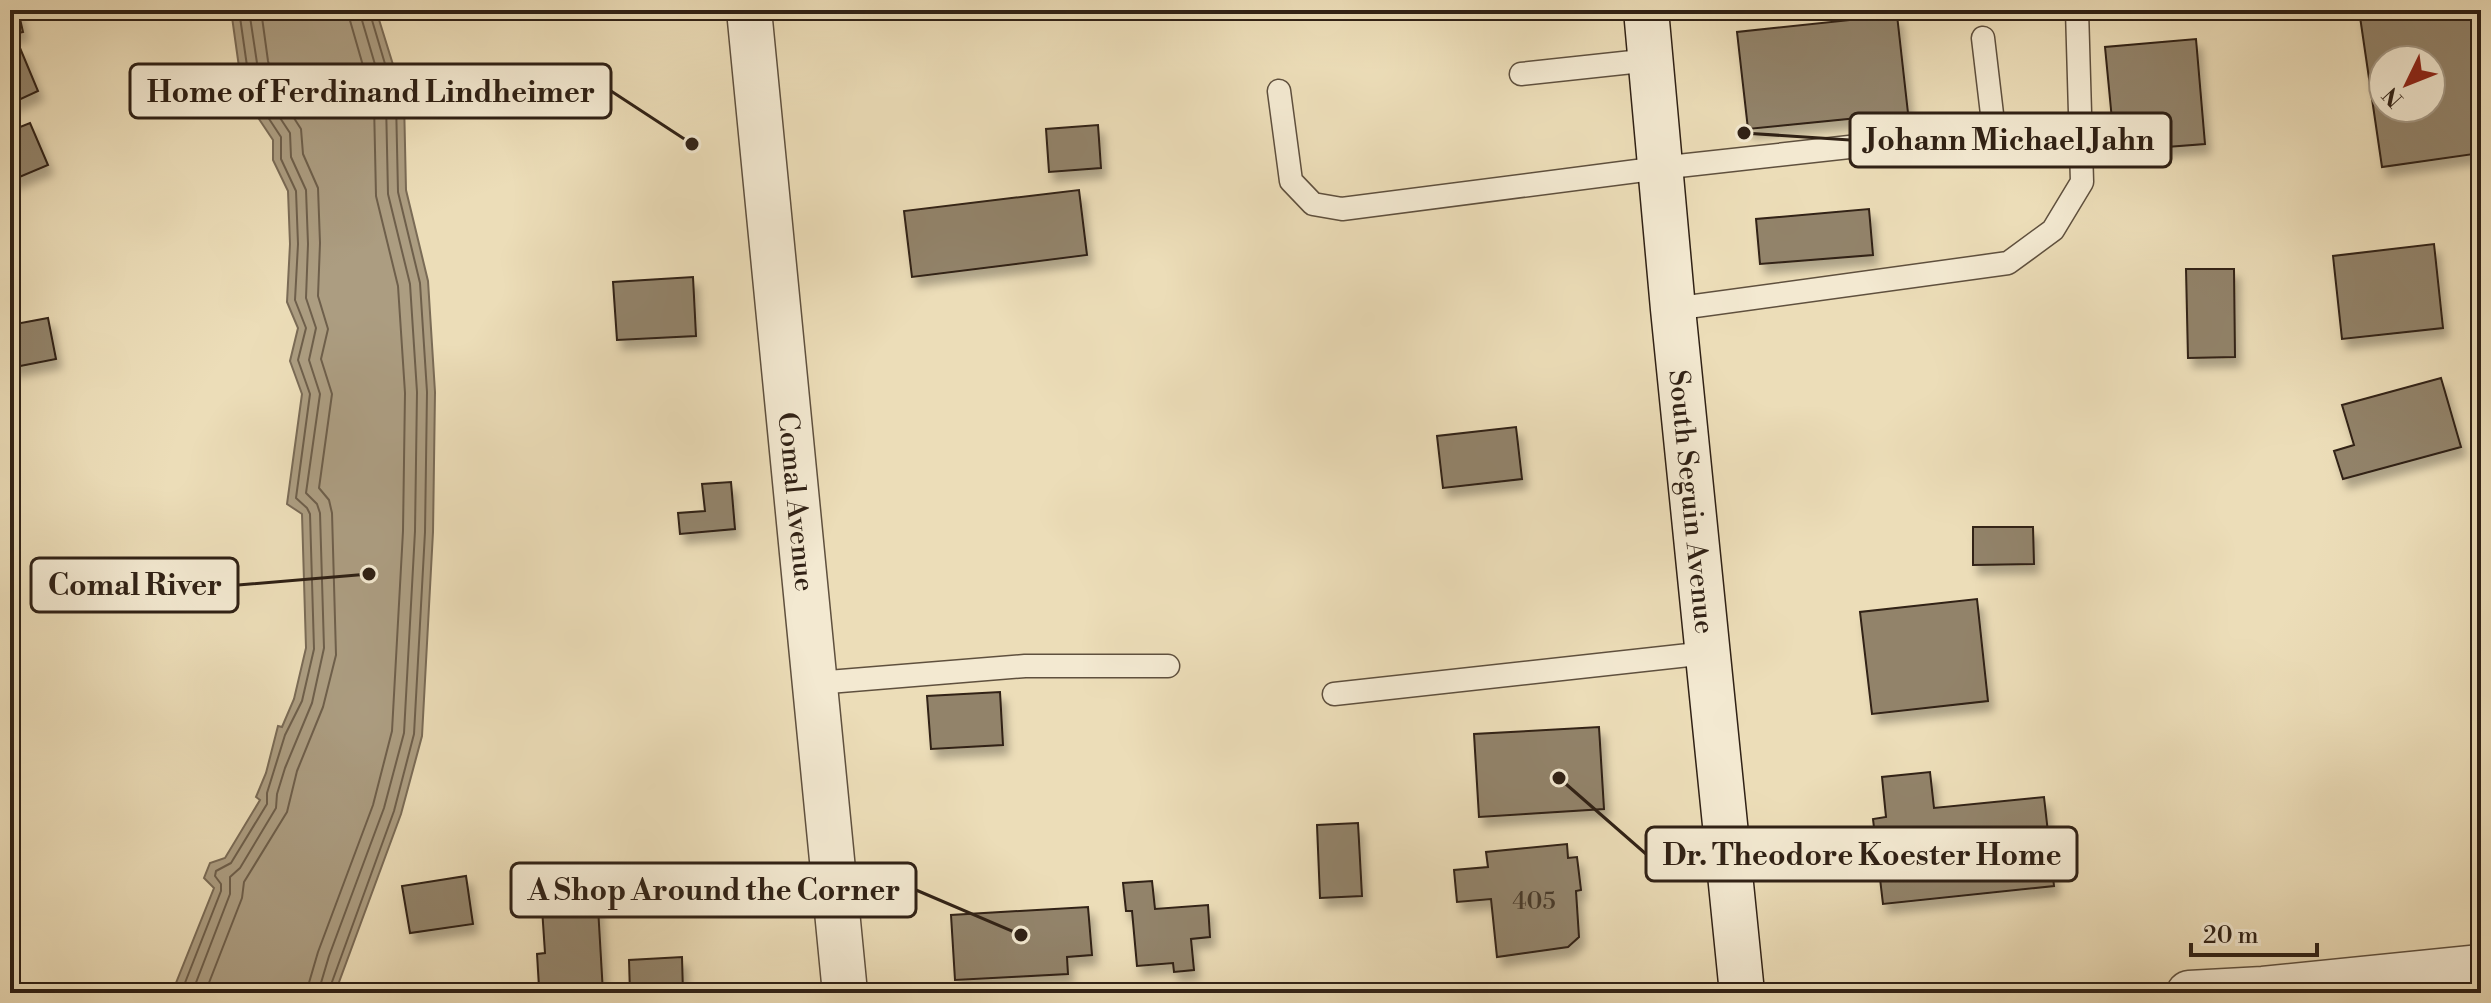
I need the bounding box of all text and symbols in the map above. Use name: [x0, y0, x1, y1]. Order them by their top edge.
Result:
north arrow: [2367, 44, 2447, 124]
callout: Home of Ferdinand Lindheimer: [130, 64, 611, 118]
text: Home of Ferdinand Lindheimer: [147, 74, 595, 112]
text: N: [2377, 81, 2409, 112]
callout: Johann Michael Jahn: [1850, 113, 2171, 167]
text: Johann Michael Jahn: [1862, 122, 2155, 160]
street label: South Seguin Avenue: [1660, 368, 1722, 636]
street label: Comal Avenue: [769, 410, 822, 593]
callout: Comal River: [31, 558, 238, 612]
text: Comal River: [48, 567, 222, 605]
callout: Dr. Theodore Koester Home: [1646, 827, 2077, 881]
text: Dr. Theodore Koester Home: [1662, 837, 2062, 875]
callout: A Shop Around the Corner: [511, 863, 916, 917]
text: A Shop Around the Corner: [527, 872, 900, 910]
house number: 405: [1512, 887, 1556, 917]
scale bar: [2191, 907, 2317, 957]
text: 20 m: [2203, 921, 2259, 951]

